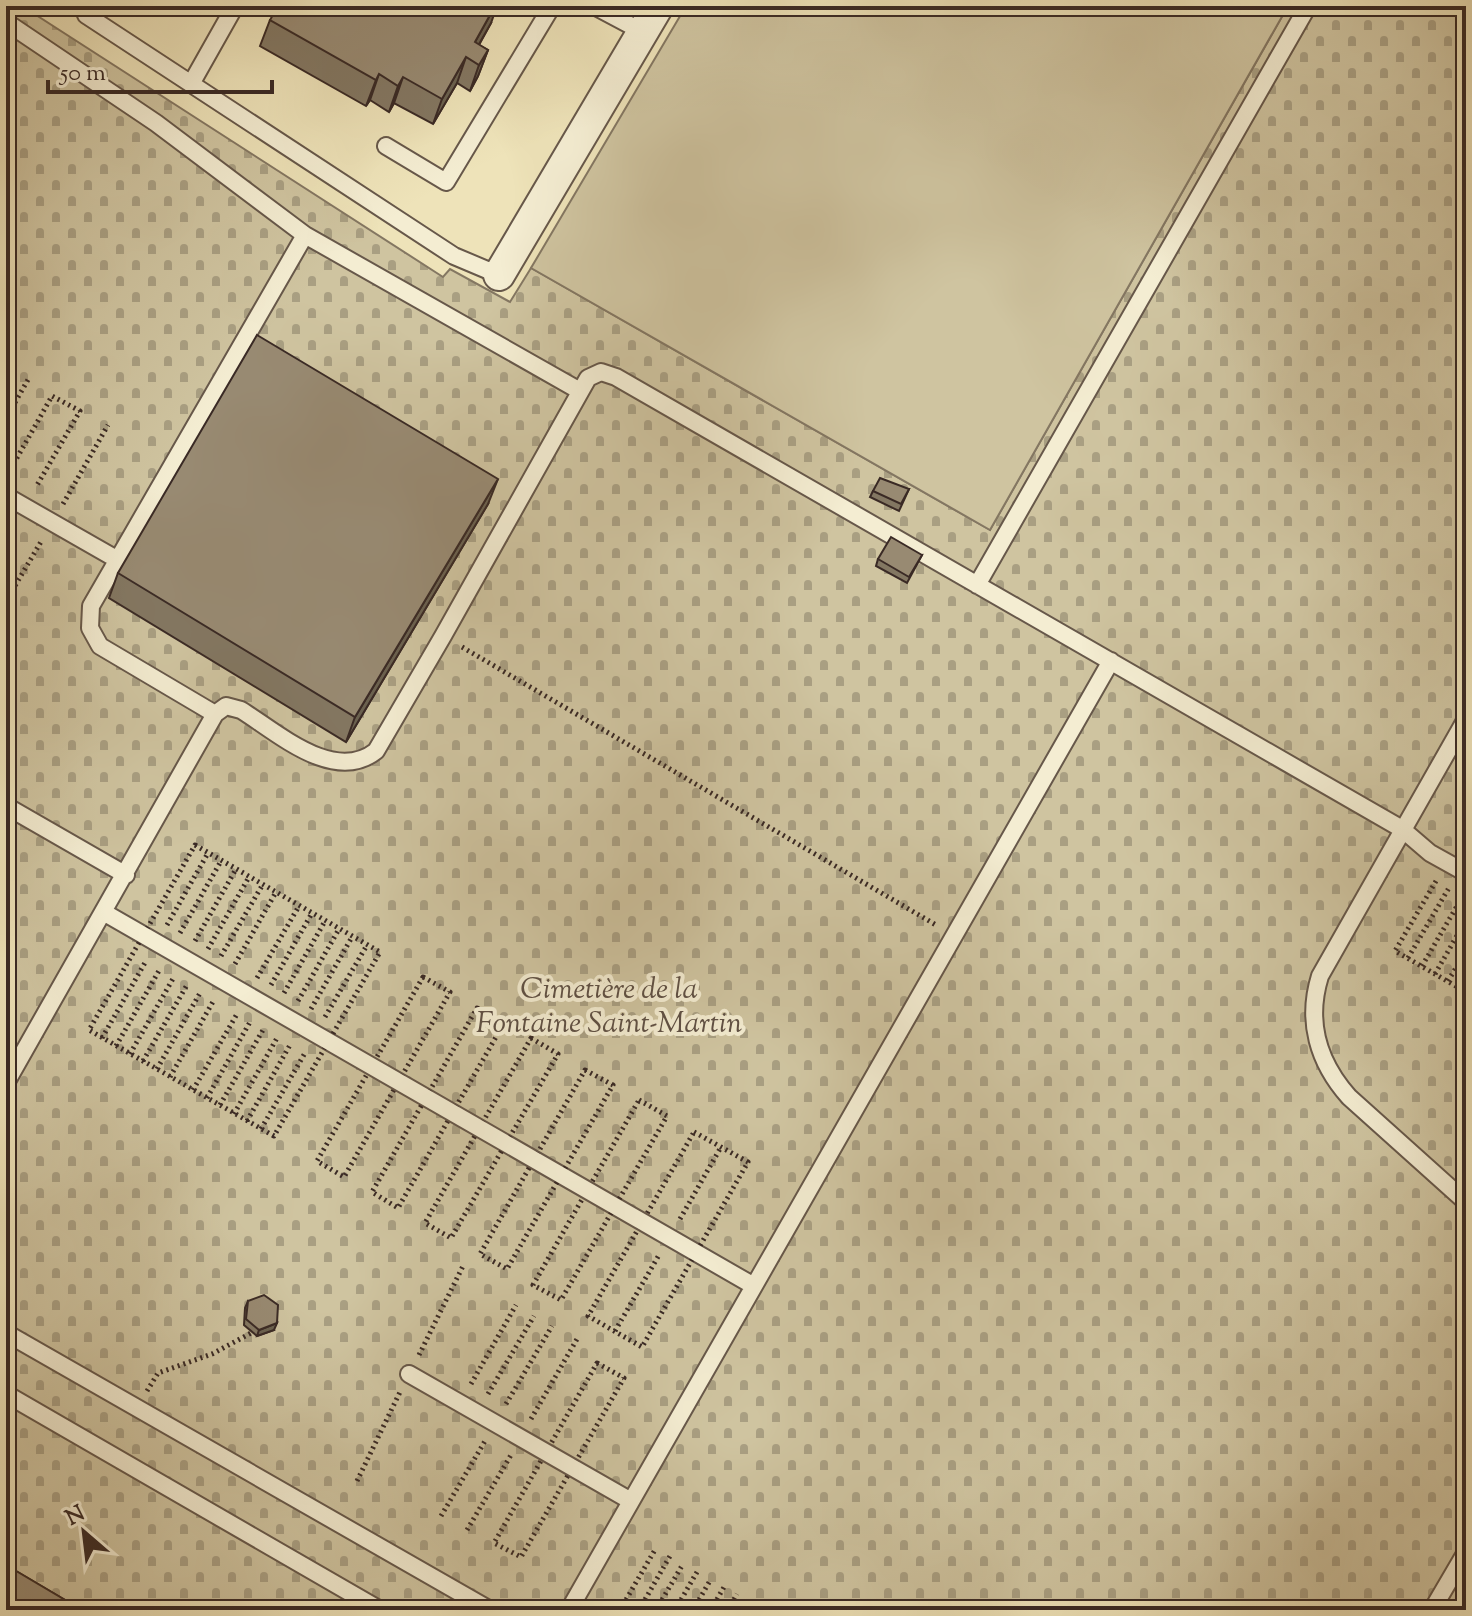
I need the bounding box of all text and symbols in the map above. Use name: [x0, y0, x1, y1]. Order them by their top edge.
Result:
scale bar: [48, 44, 272, 94]
text: 50 m: [58, 57, 106, 91]
park label: Cimetière de la Fontaine Saint-Martin: [476, 969, 742, 1046]
north arrow: [44, 1492, 124, 1572]
text: N: [61, 1499, 92, 1535]

